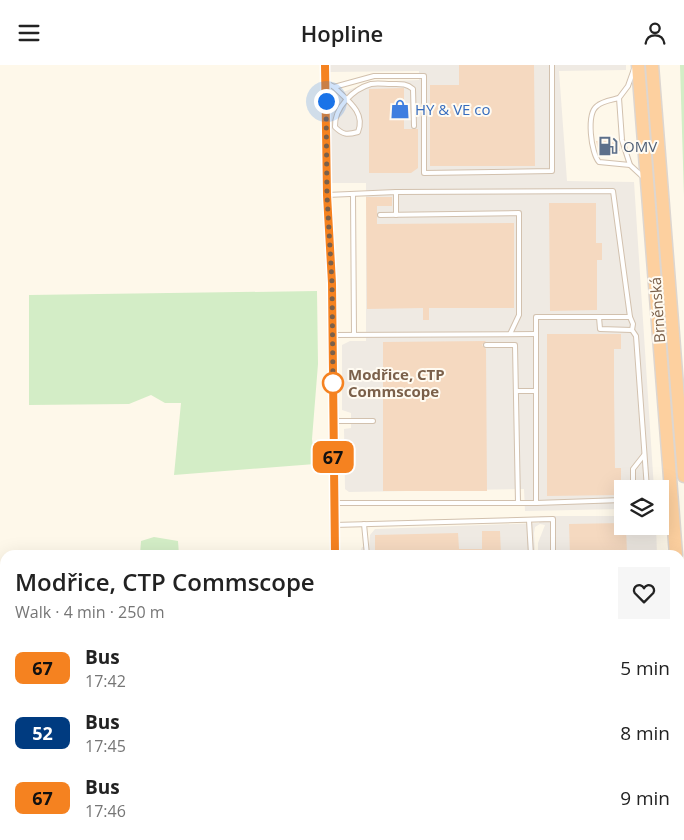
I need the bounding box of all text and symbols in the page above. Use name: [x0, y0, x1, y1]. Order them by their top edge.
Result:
text: Hopline: [301, 18, 383, 48]
icon: menu: [15, 19, 43, 47]
icon: person: [641, 19, 669, 47]
your location: [314, 89, 339, 114]
shop icon: HY & VE co: [389, 98, 411, 120]
place label: HY & VE co: [415, 99, 491, 119]
fuel station icon: OMV: [597, 135, 619, 157]
place label: OMV: [623, 136, 657, 156]
street label: Brněnská: [645, 276, 669, 344]
place label: Modřice, CTP Commscope: [348, 364, 445, 401]
marker: Modřice, CTP Commscope: [322, 372, 344, 394]
line badge: 67: [310, 441, 356, 473]
text: 67: [323, 445, 343, 469]
map controls: [614, 480, 669, 535]
button: layers: [614, 480, 669, 535]
text: Modřice, CTP Commscope: [15, 565, 315, 598]
button: heart: [618, 567, 670, 619]
text: Walk · 4 min · 250 m: [15, 601, 165, 623]
text: Bus: [85, 644, 120, 670]
text: 5 min: [620, 655, 670, 681]
text: 67: [32, 656, 53, 680]
text: 17:42: [85, 670, 126, 692]
text: Bus: [85, 709, 120, 735]
text: 8 min: [620, 720, 670, 746]
text: 52: [32, 721, 53, 745]
text: 17:45: [85, 735, 126, 757]
text: Bus: [85, 774, 120, 800]
text: 9 min: [620, 785, 670, 811]
text: 67: [32, 786, 53, 810]
text: 17:46: [85, 800, 126, 822]

